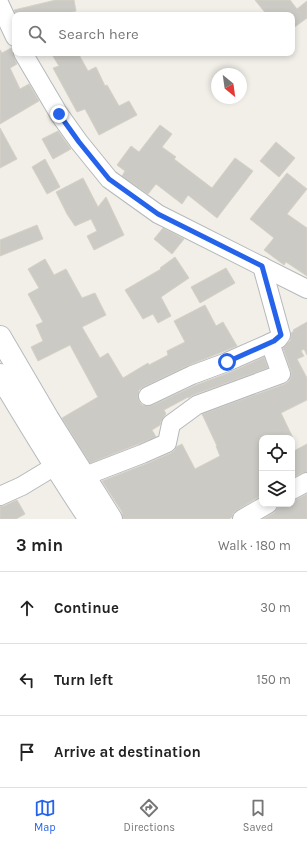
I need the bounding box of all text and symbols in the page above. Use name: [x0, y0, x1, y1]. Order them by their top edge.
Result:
search box: [12, 12, 295, 56]
icon: search: [26, 23, 48, 45]
text: Search here: [58, 25, 139, 43]
north arrow: [211, 68, 247, 104]
route end: [50, 105, 68, 123]
route start: [218, 353, 236, 371]
map controls: [259, 435, 295, 507]
button: locate: [259, 435, 295, 471]
button: layers: [259, 471, 295, 507]
text: 3 min: [16, 535, 63, 555]
text: Walk · 180 m: [218, 538, 291, 553]
icon: ahead: [16, 597, 38, 619]
text: Continue: [54, 599, 119, 617]
text: 30 m: [260, 600, 291, 615]
icon: left: [16, 669, 38, 691]
text: Turn left: [54, 671, 113, 689]
text: 150 m: [256, 672, 291, 687]
icon: arrive: [16, 741, 38, 763]
text: Arrive at destination: [54, 743, 201, 761]
tab: Map: [34, 797, 56, 834]
tab: Directions: [123, 797, 175, 834]
tab: Saved: [243, 797, 273, 834]

